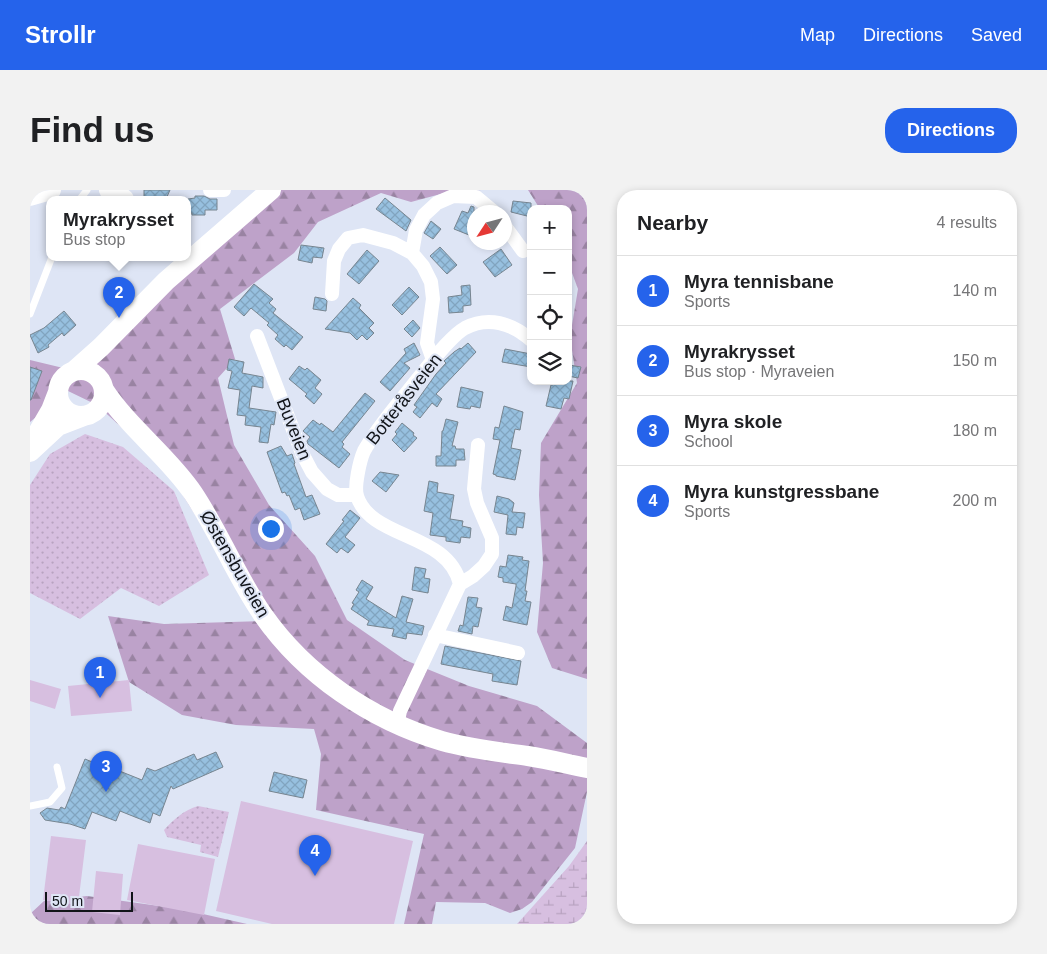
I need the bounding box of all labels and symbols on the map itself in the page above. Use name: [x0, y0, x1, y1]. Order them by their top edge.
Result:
north arrow: [467, 205, 512, 250]
pin: 2: [103, 277, 135, 318]
street label: Botteråsveien: [362, 349, 446, 449]
street label: Buveien: [273, 395, 315, 463]
street label: Østensbuveien: [196, 507, 274, 621]
your location: [258, 516, 284, 542]
pin: 1: [84, 657, 116, 698]
pin: 3: [90, 751, 122, 792]
pin: 4: [299, 835, 331, 876]
scale bar: [45, 889, 132, 912]

